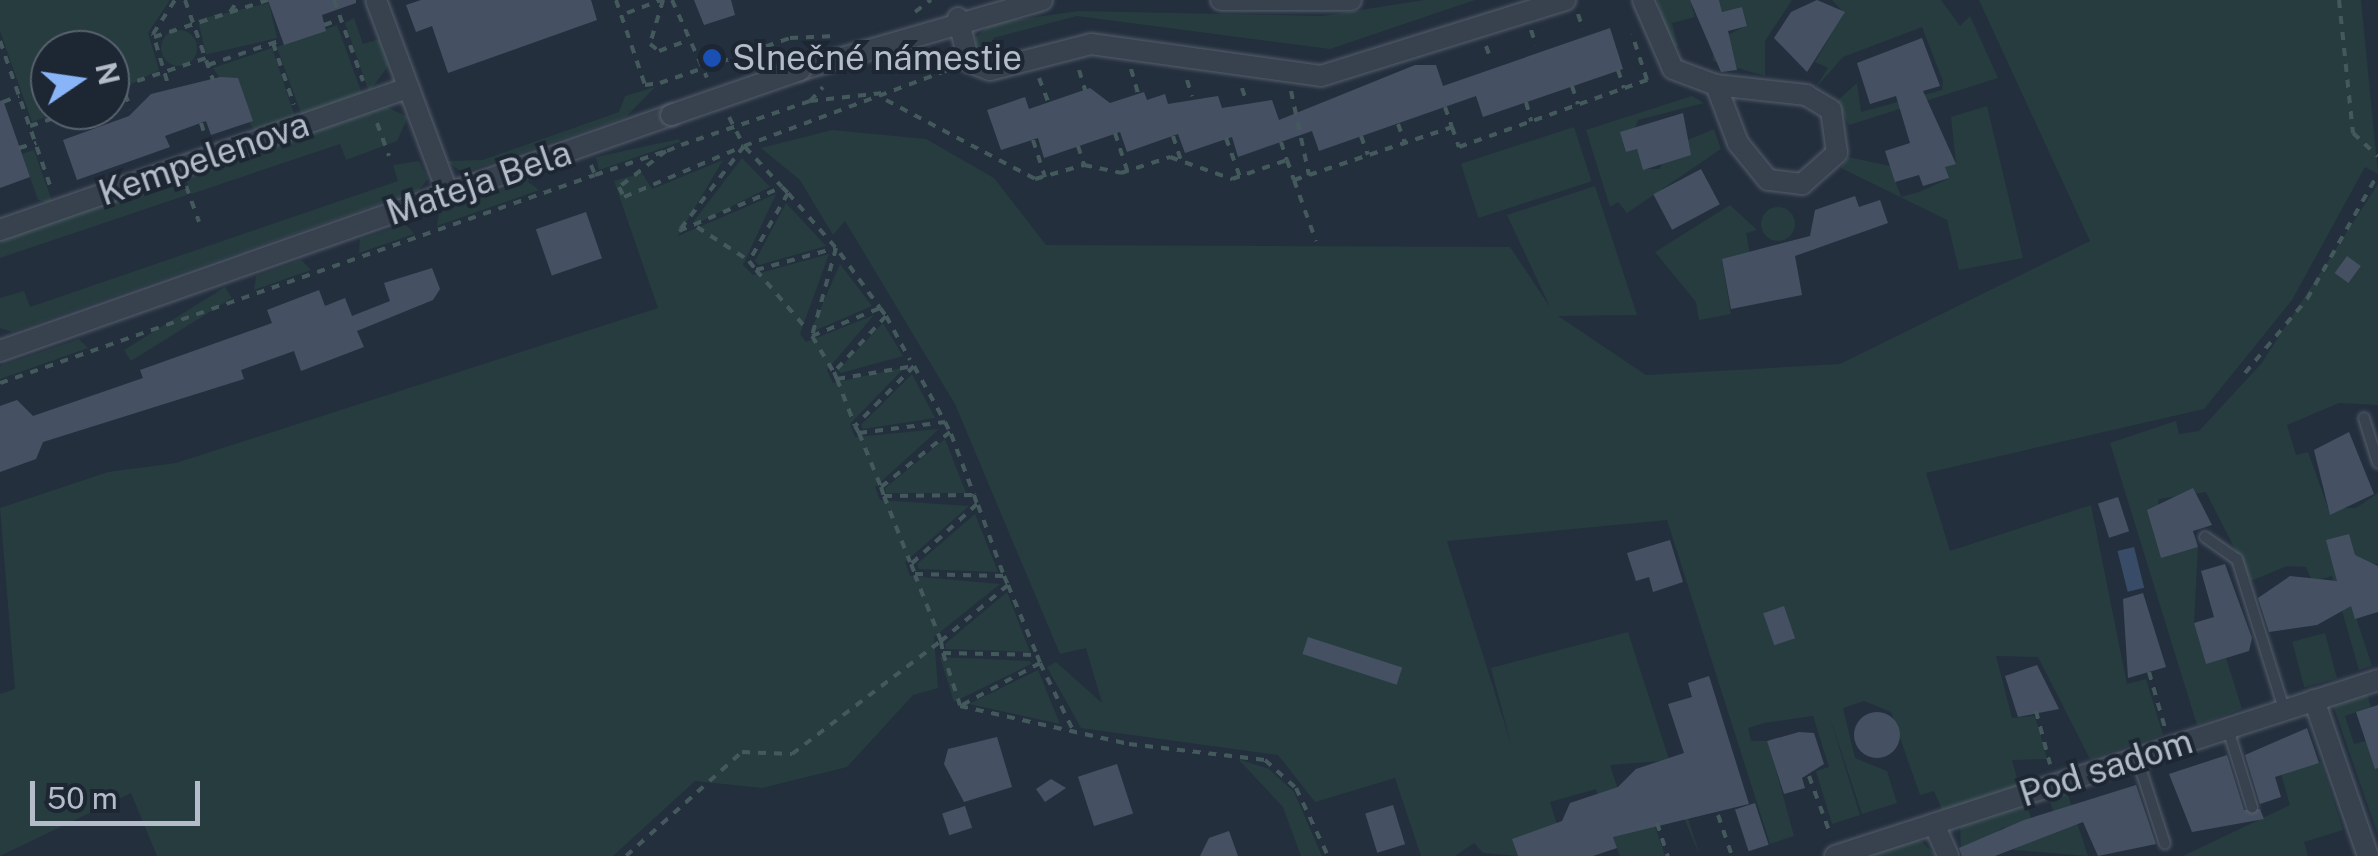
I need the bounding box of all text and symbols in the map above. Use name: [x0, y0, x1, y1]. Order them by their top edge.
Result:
north arrow: [30, 30, 130, 130]
place label: Slnečné námestie: [732, 37, 1022, 79]
marker: Slnečné námestie: [701, 47, 723, 69]
text: N: [89, 59, 126, 88]
street label: Kempelenova: [93, 103, 315, 215]
street label: Mateja Bela: [381, 132, 577, 234]
street label: Pod sadom: [2014, 720, 2198, 816]
scale bar: [35, 761, 205, 823]
text: 50 m: [47, 780, 118, 816]

